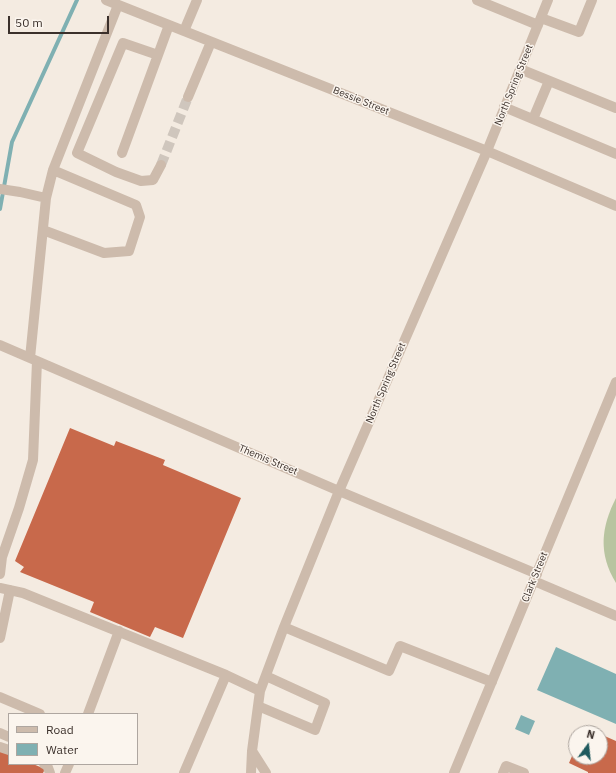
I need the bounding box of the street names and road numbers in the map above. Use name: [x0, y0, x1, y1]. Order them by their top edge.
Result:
street label: North Spring Street: [492, 43, 536, 127]
street label: Bessie Street: [331, 84, 391, 118]
street label: North Spring Street: [364, 341, 408, 425]
street label: Themis Street: [237, 442, 299, 478]
street label: Clark Street: [520, 550, 550, 604]

